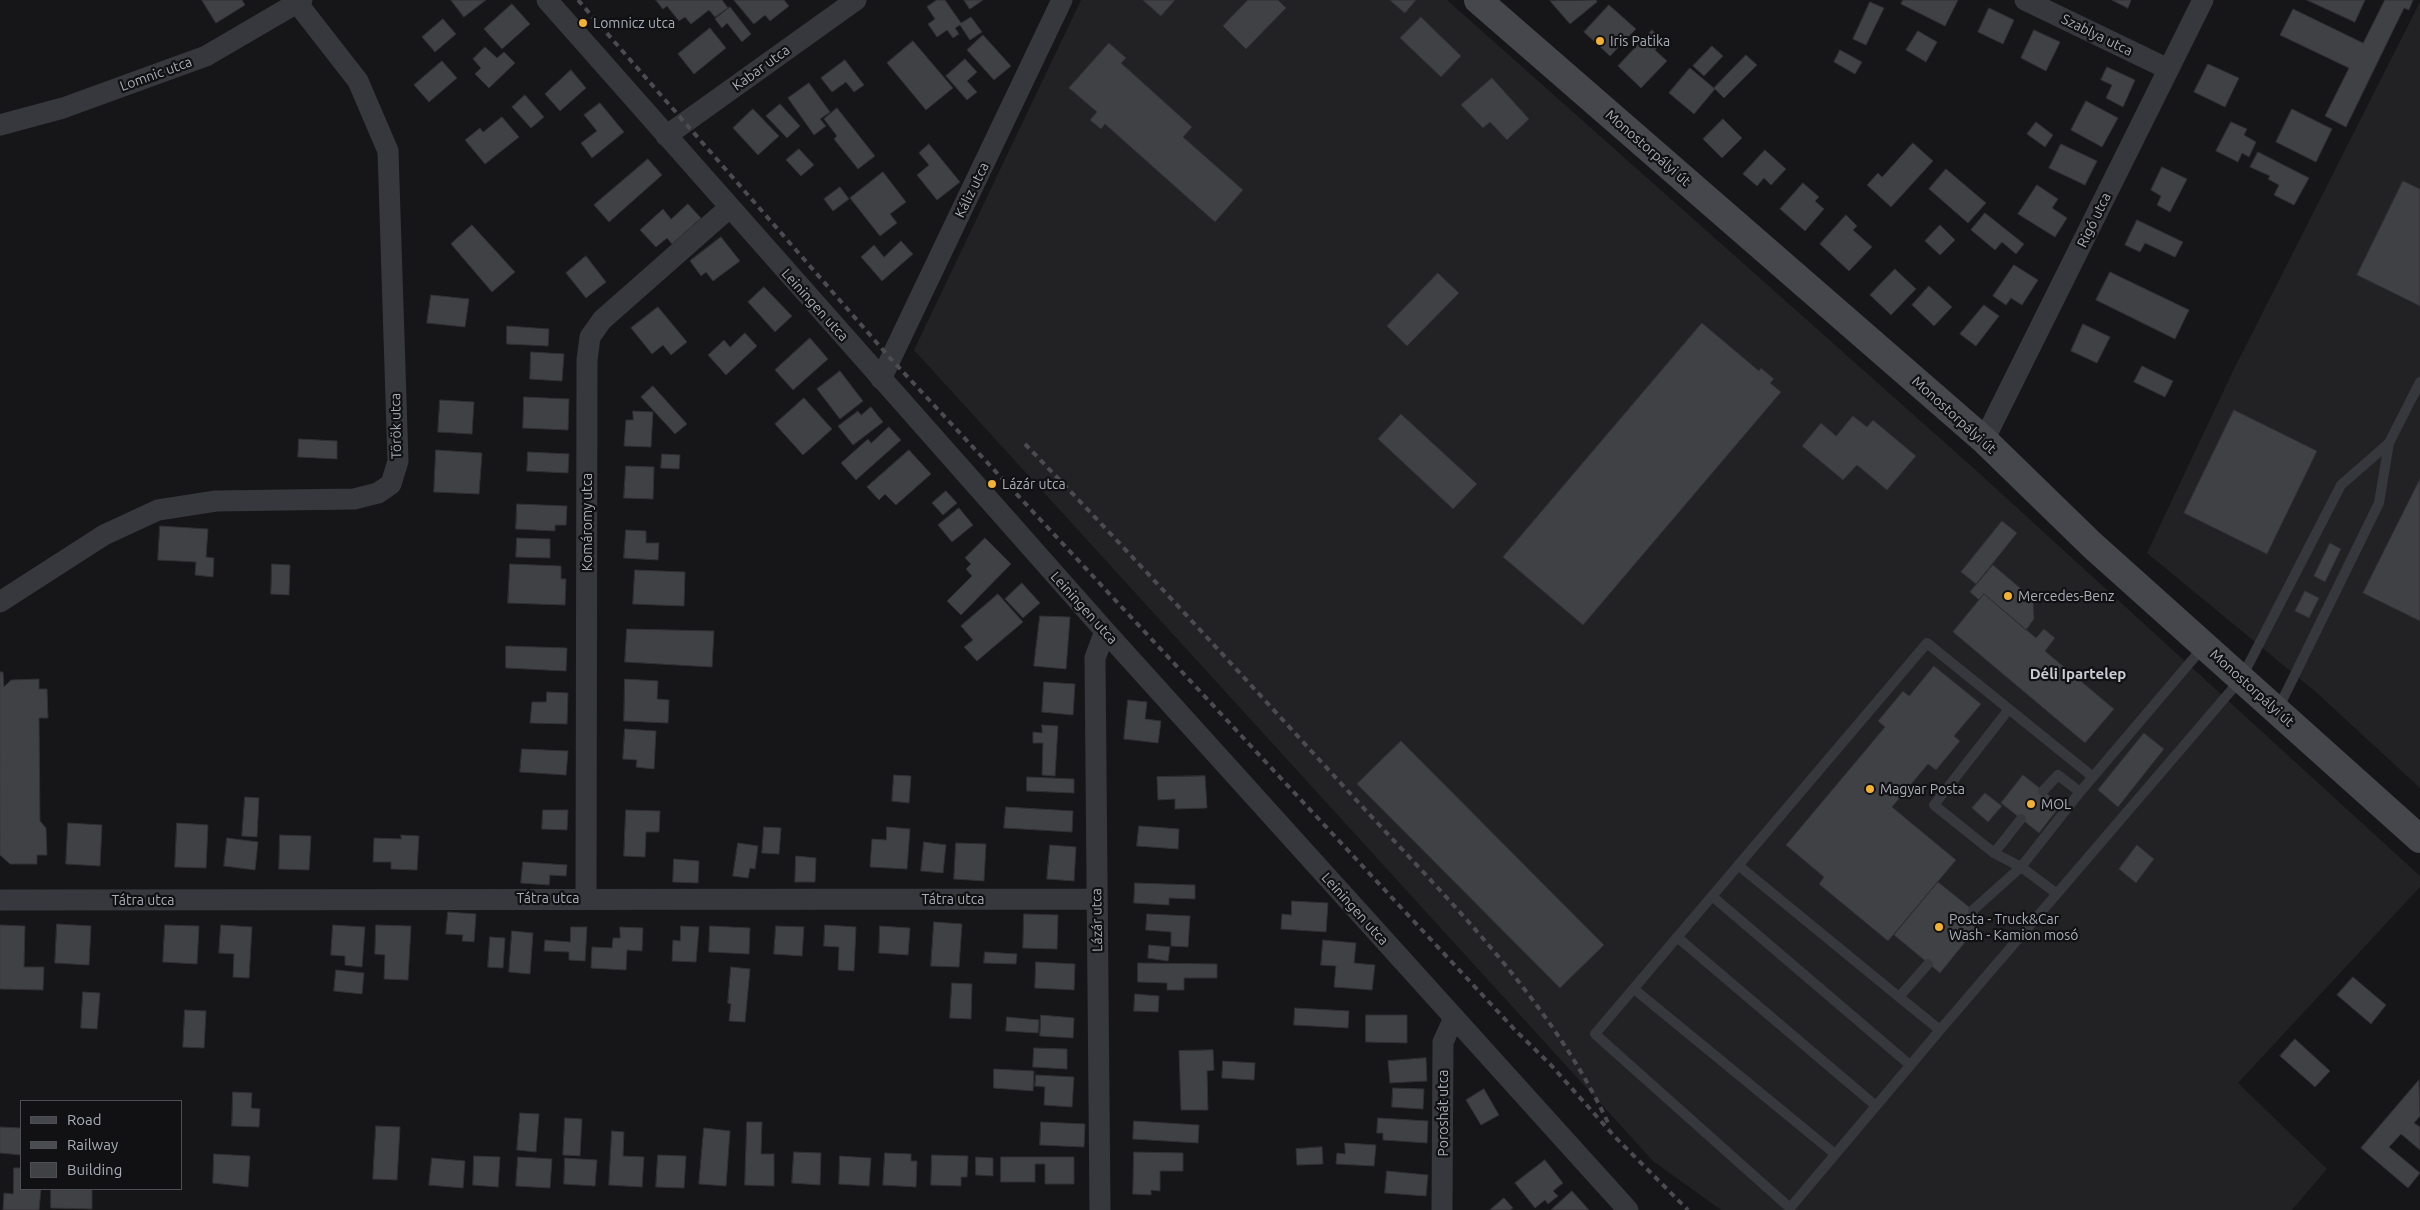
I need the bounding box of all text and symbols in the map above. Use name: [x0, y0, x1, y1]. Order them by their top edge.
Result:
street label: Szablya utca: [2059, 11, 2135, 59]
place label: Lomnicz utca: [593, 15, 675, 31]
marker: Lomnicz utca: [577, 17, 589, 29]
place label: Iris Patika: [1610, 33, 1670, 49]
marker: Iris Patika: [1594, 35, 1606, 47]
street label: Kabar utca: [729, 42, 793, 94]
street label: Lomnic utca: [118, 53, 194, 95]
street label: Monostorpályi út: [1602, 106, 1694, 190]
street label: Káliz utca: [951, 160, 993, 220]
street label: Rigó utca: [2074, 190, 2114, 250]
street label: Leiningen utca: [778, 265, 852, 345]
street label: Monostorpályi út: [1908, 373, 2000, 457]
street label: Török utca: [387, 393, 405, 459]
street label: Komáromy utca: [579, 473, 595, 571]
place label: Lázár utca: [1002, 476, 1066, 492]
marker: Lázár utca: [986, 478, 998, 490]
street label: Leiningen utca: [1047, 568, 1121, 648]
place label: Mercedes-Benz: [2018, 588, 2114, 604]
marker: Mercedes-Benz: [2002, 590, 2014, 602]
street label: Monostorpályi út: [2206, 646, 2298, 730]
district label: Déli Ipartelep: [2030, 665, 2126, 683]
place label: Magyar Posta: [1880, 781, 1965, 797]
marker: Magyar Posta: [1864, 783, 1876, 795]
place label: MOL: [2041, 796, 2071, 812]
marker: MOL: [2025, 798, 2037, 810]
street label: Leiningen utca: [1318, 869, 1392, 949]
street label: Lázár utca: [1088, 888, 1106, 952]
street label: Tátra utca: [517, 890, 579, 906]
street label: Tátra utca: [922, 891, 984, 907]
street label: Tátra utca: [112, 892, 174, 908]
place label: Posta - Truck&Car Wash - Kamion mosó: [1949, 911, 2079, 944]
marker: Posta - Truck&Car Wash - Kamion mosó: [1933, 921, 1945, 933]
street label: Poroshát utca: [1435, 1070, 1451, 1156]
legend: [20, 1100, 182, 1190]
text: Road: [67, 1111, 102, 1128]
text: Railway: [67, 1136, 118, 1153]
text: Building: [67, 1161, 122, 1178]

